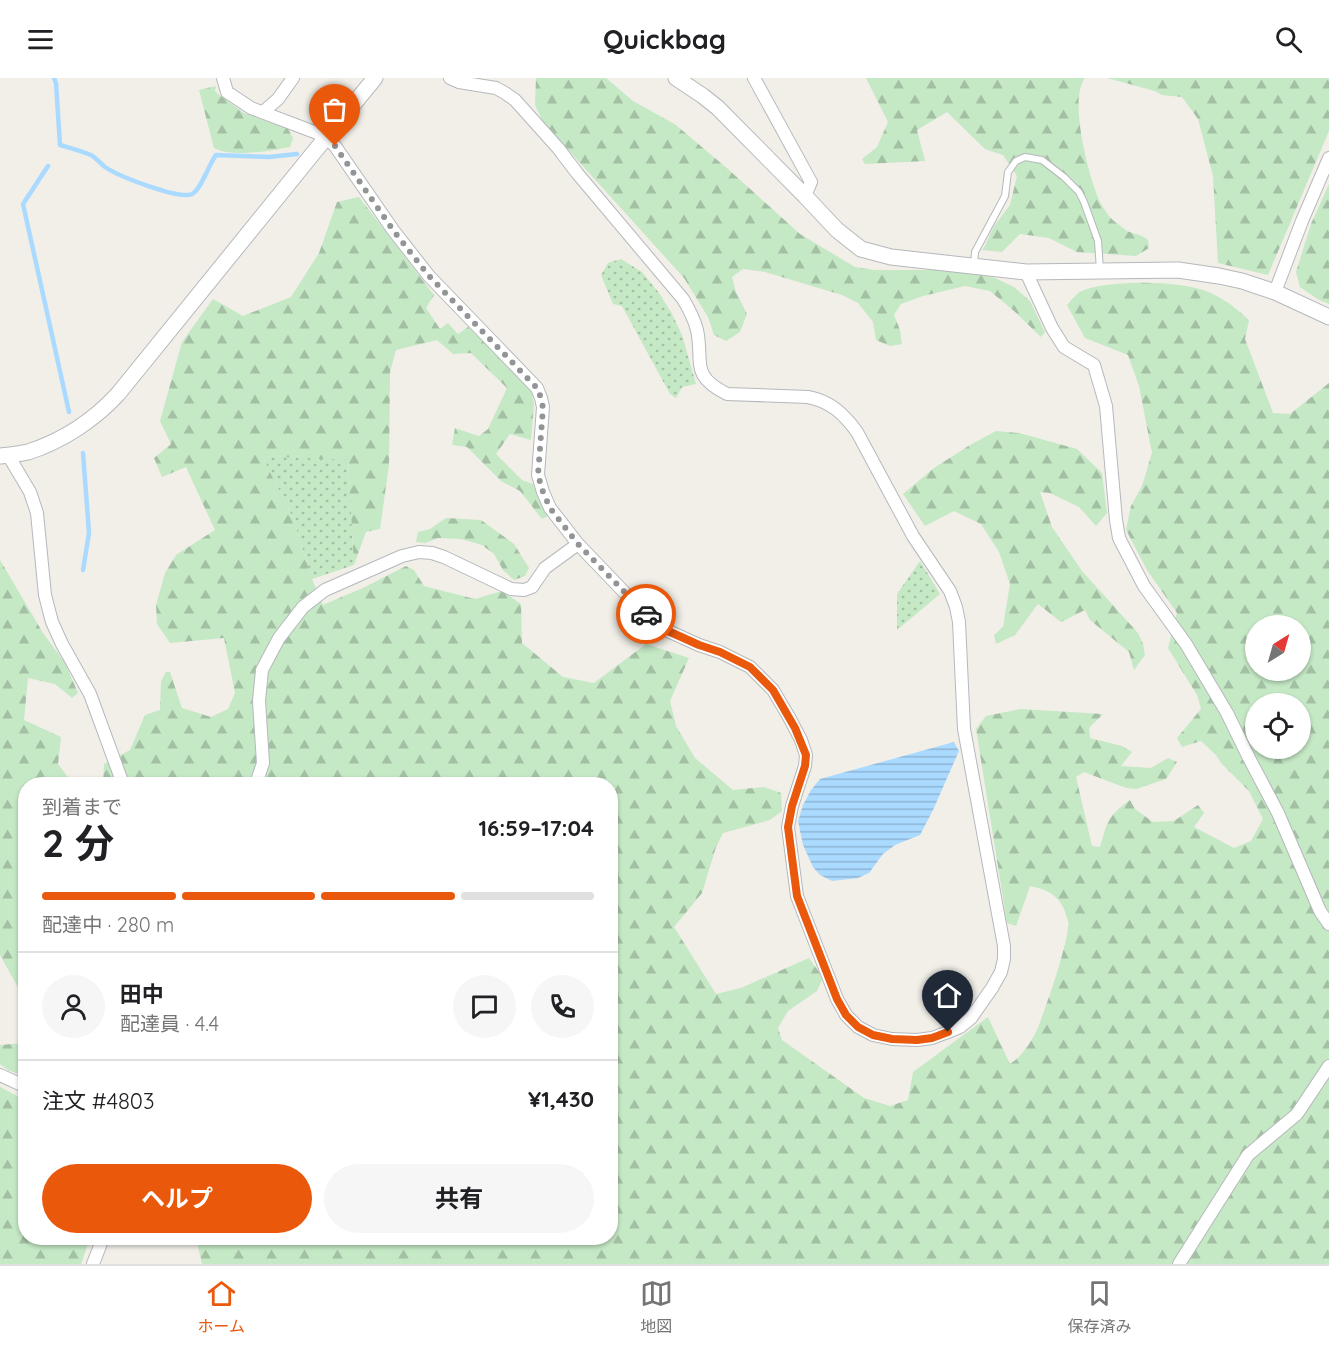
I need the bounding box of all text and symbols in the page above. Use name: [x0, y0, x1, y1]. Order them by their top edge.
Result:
text: Quickbag: [603, 22, 726, 56]
icon: menu: [24, 23, 57, 56]
icon: search: [1272, 23, 1305, 56]
pin: [309, 84, 360, 146]
icon: bag: [318, 93, 351, 126]
courier: [616, 584, 676, 644]
icon: car: [630, 598, 663, 631]
north arrow: [1245, 615, 1311, 681]
map controls: [1245, 615, 1311, 759]
button: locate: [1245, 693, 1311, 759]
text: 到着まで: [42, 794, 122, 819]
text: 16:59–17:04: [479, 814, 594, 842]
text: 2 分: [42, 818, 114, 867]
text: 配達中 · 280 m: [42, 912, 174, 937]
pin: [922, 970, 973, 1032]
button: person: [42, 975, 105, 1038]
button: chat: [453, 975, 516, 1038]
button: phone: [531, 975, 594, 1038]
icon: home: [931, 979, 964, 1012]
text: 田中: [120, 980, 164, 1008]
text: 配達員 · 4.4: [120, 1011, 219, 1036]
text: ¥1,430: [528, 1085, 594, 1113]
text: 注文 #4803: [42, 1087, 155, 1115]
button: ヘルプ: [42, 1164, 312, 1233]
button: 共有: [324, 1164, 594, 1233]
tab: ホーム: [197, 1277, 245, 1337]
tab: 地図: [640, 1277, 673, 1337]
tab: 保存済み: [1068, 1277, 1132, 1337]

